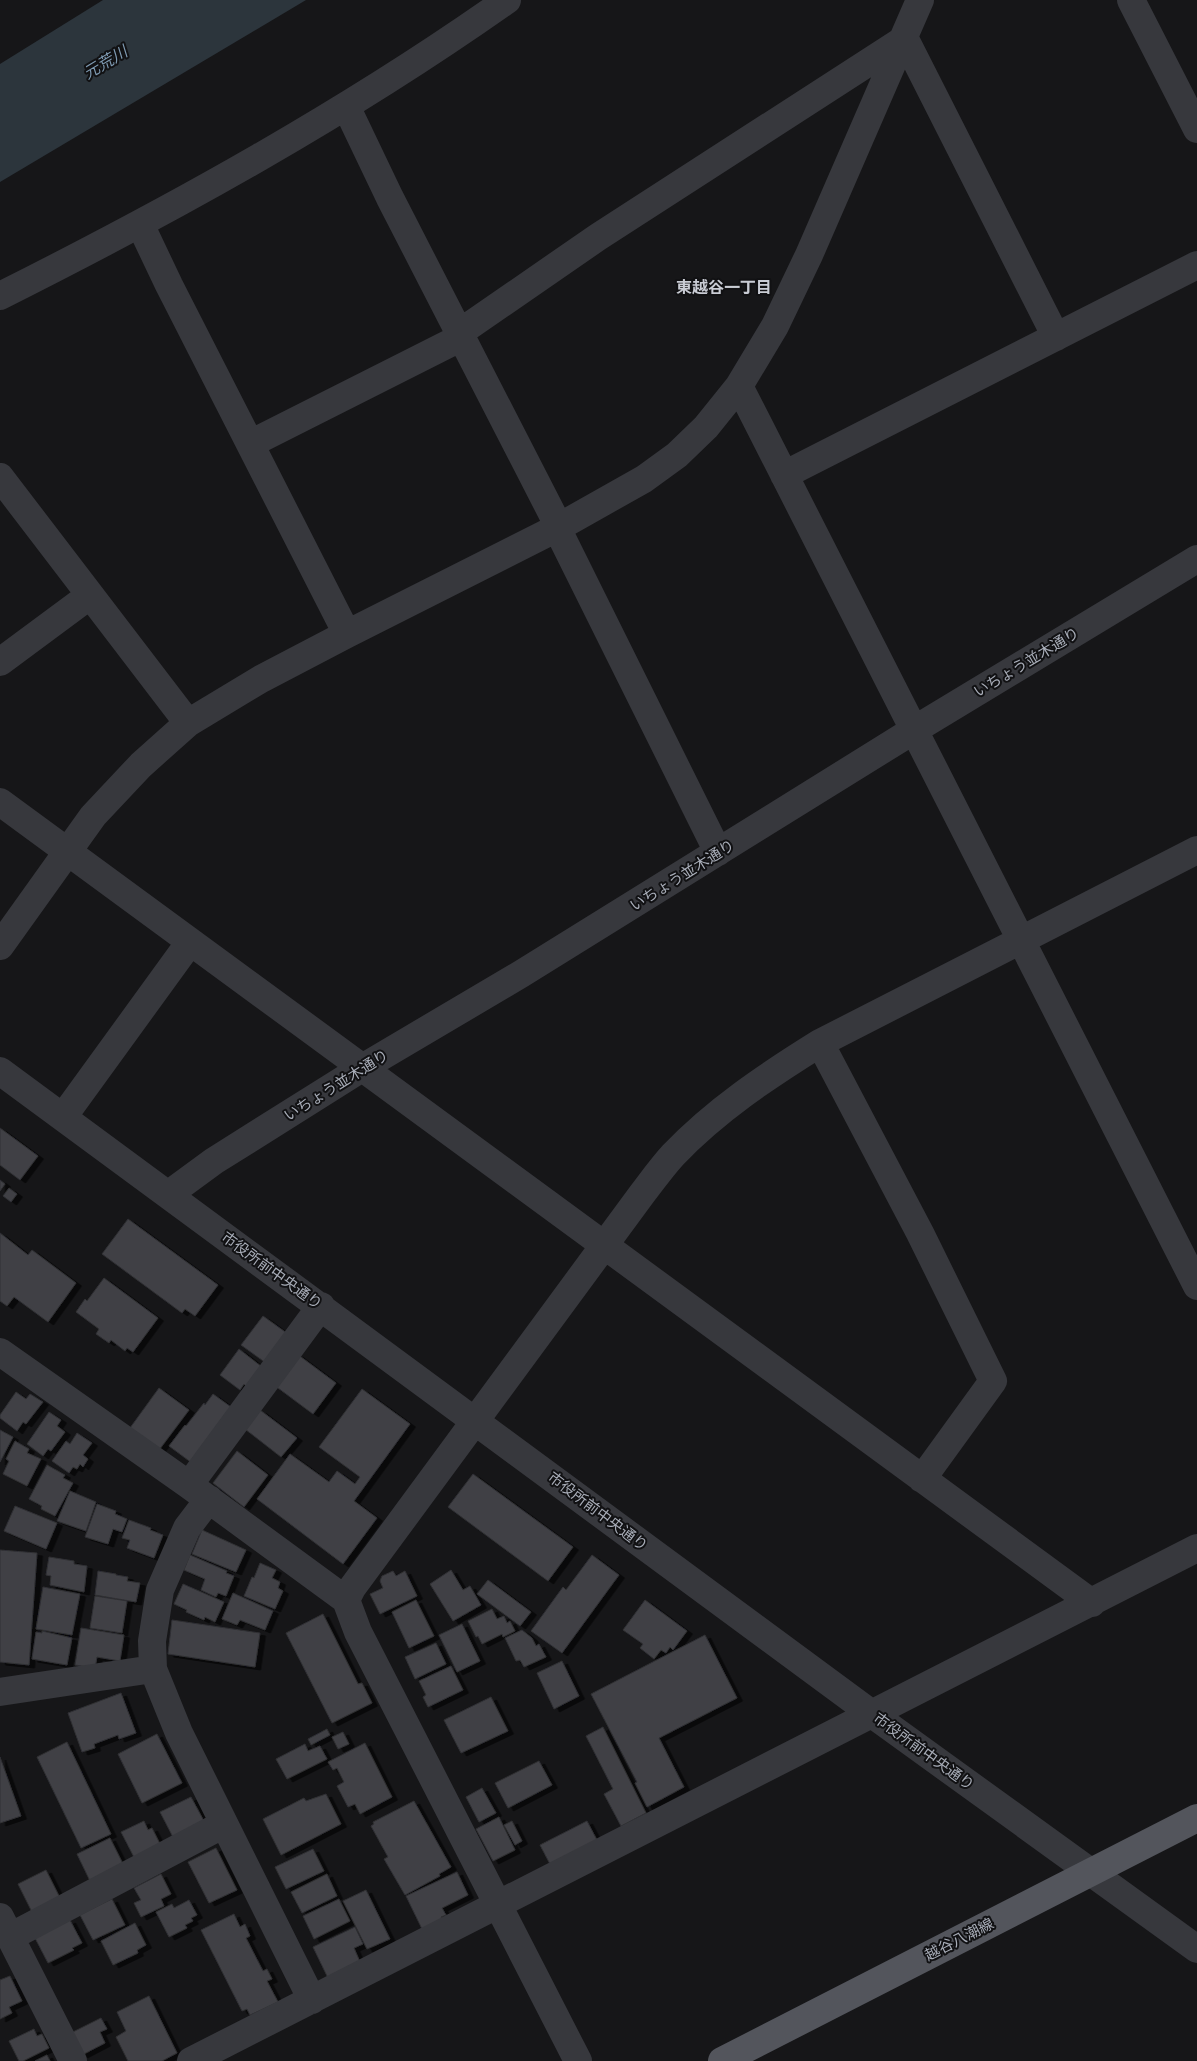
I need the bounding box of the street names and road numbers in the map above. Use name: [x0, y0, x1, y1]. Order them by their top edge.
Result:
street label: いちょう並木通り: [970, 624, 1082, 700]
street label: いちょう並木通り: [627, 836, 737, 914]
street label: いちょう並木通り: [281, 1046, 391, 1124]
street label: 市役所前中央通り: [218, 1228, 326, 1312]
street label: 市役所前中央通り: [545, 1468, 651, 1554]
street label: 市役所前中央通り: [870, 1709, 978, 1793]
street label: 越谷八潮線: [921, 1914, 996, 1964]

